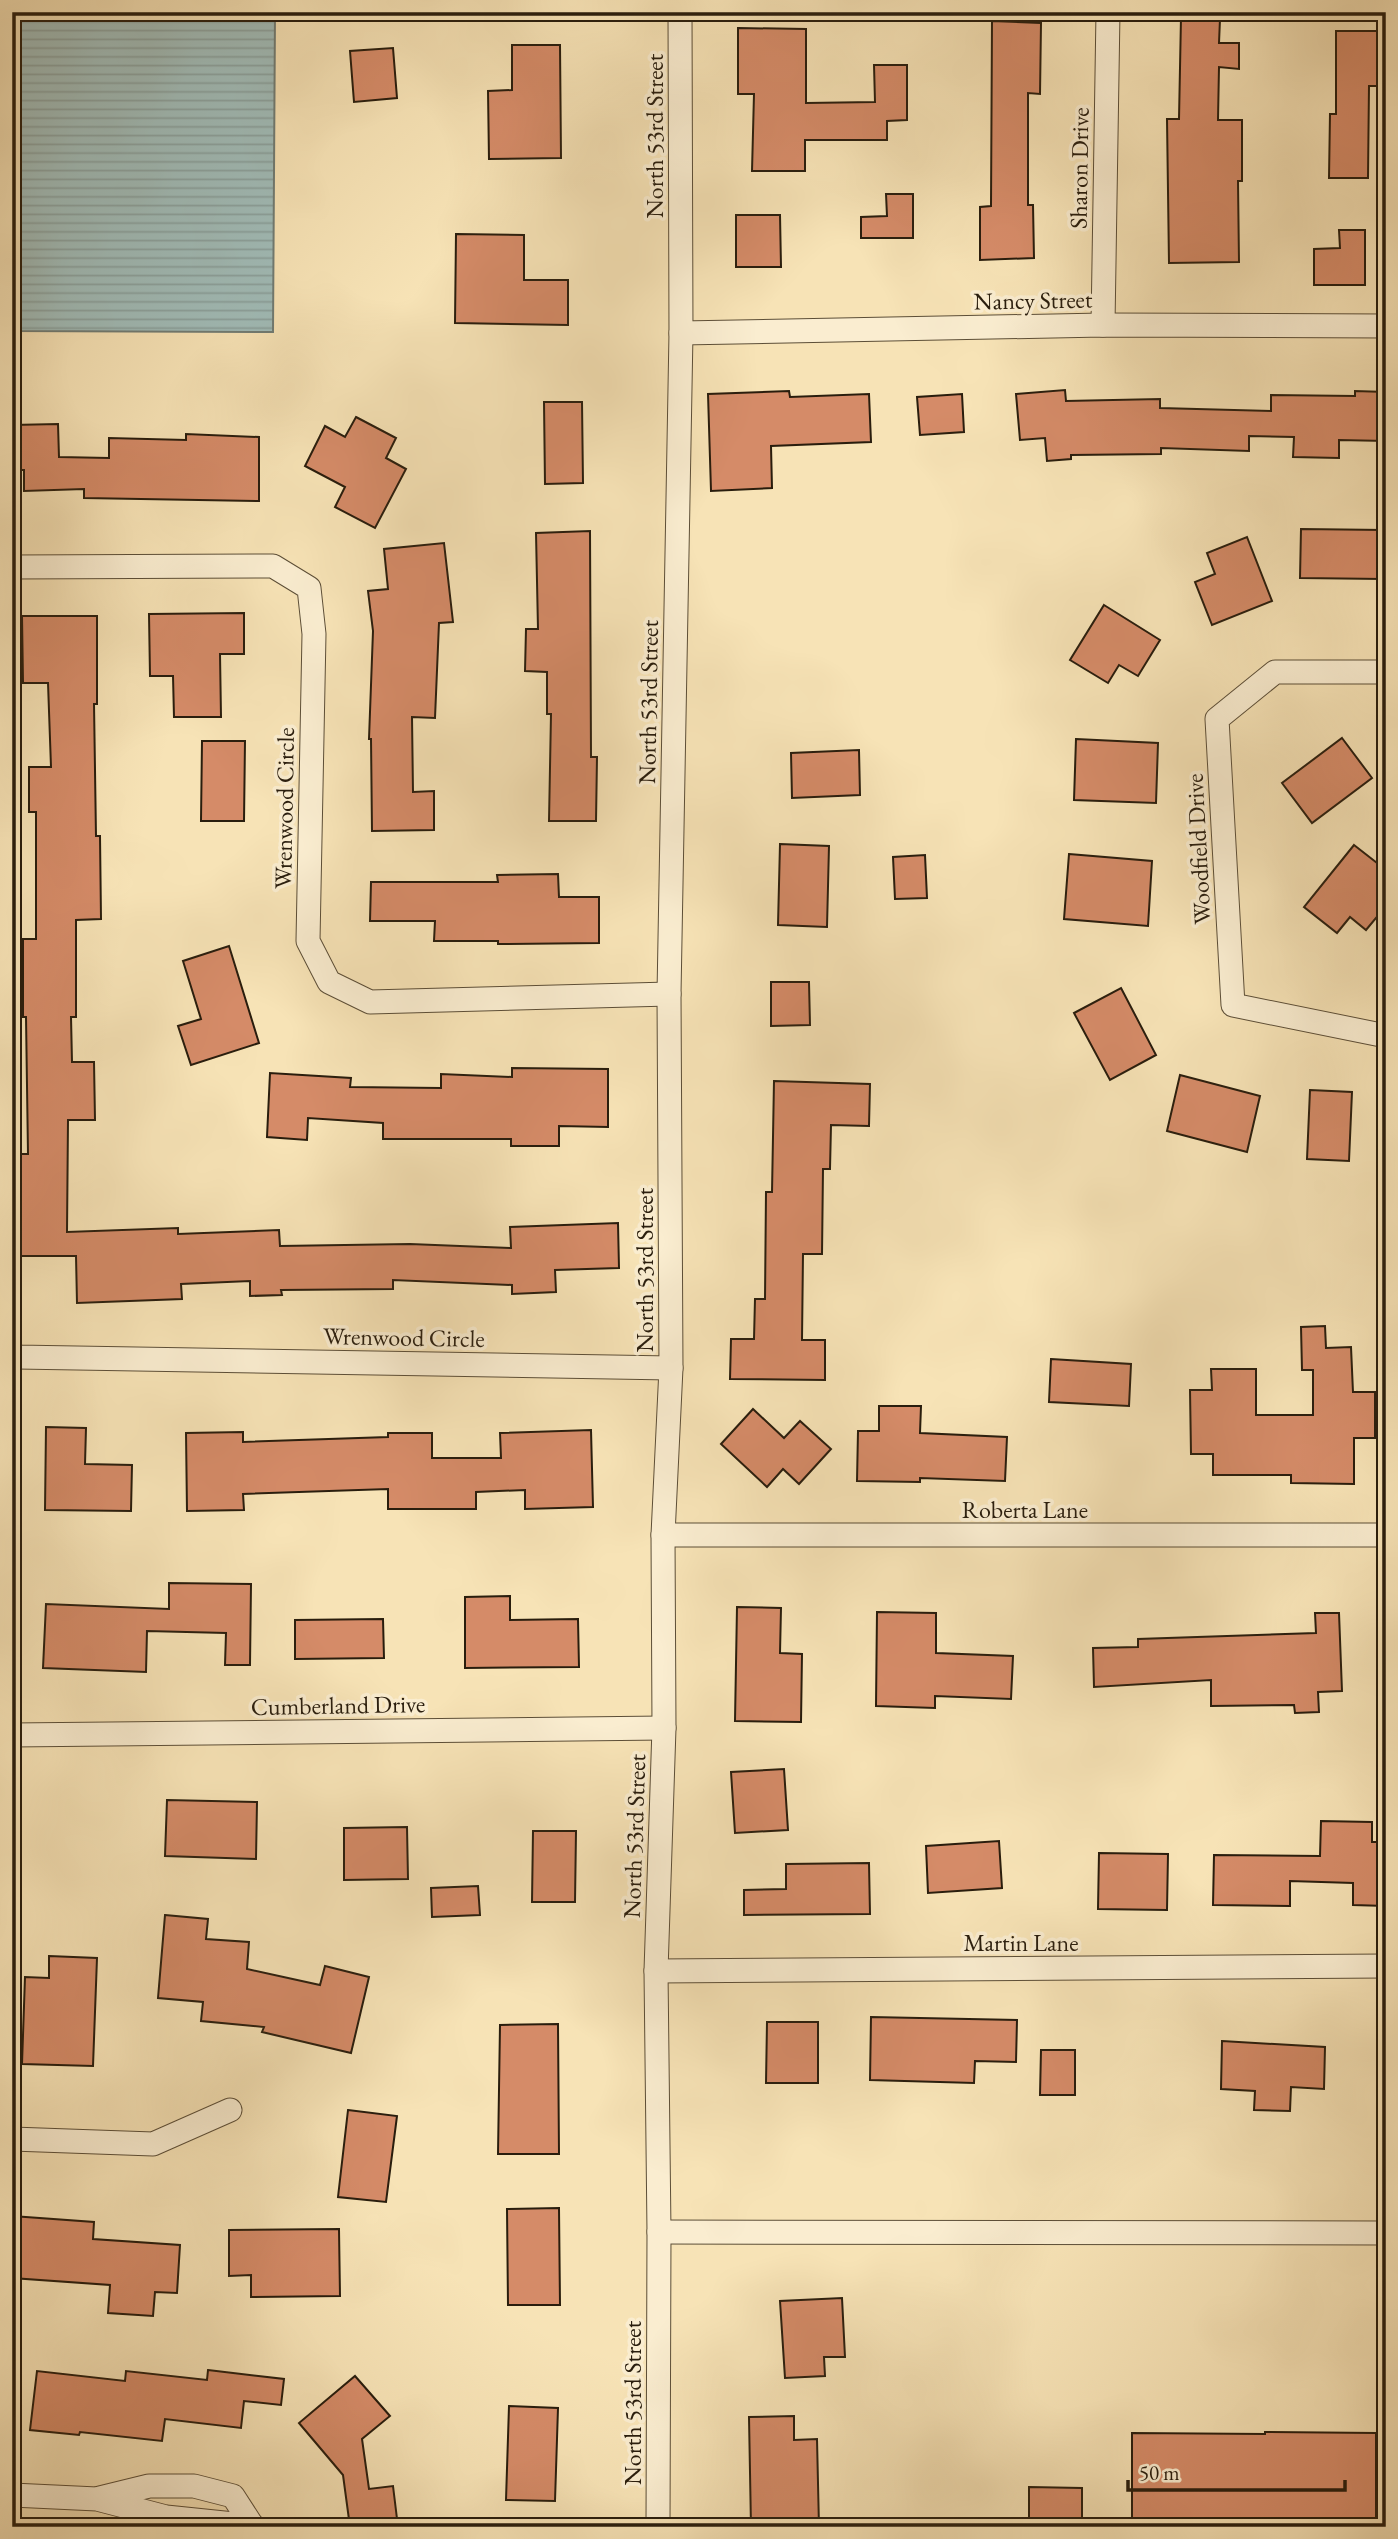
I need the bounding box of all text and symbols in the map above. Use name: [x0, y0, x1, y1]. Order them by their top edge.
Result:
street label: North 53rd Street: [639, 53, 670, 218]
street label: Sharon Drive: [1062, 107, 1096, 229]
street label: Nancy Street: [973, 283, 1093, 317]
street label: North 53rd Street: [631, 619, 665, 784]
street label: Wrenwood Circle: [267, 727, 301, 889]
street label: Woodfield Drive: [1179, 773, 1217, 925]
street label: North 53rd Street: [629, 1187, 660, 1352]
street label: Wrenwood Circle: [323, 1320, 485, 1354]
street label: Roberta Lane: [962, 1494, 1088, 1525]
street label: Cumberland Drive: [251, 1688, 425, 1722]
street label: North 53rd Street: [616, 1753, 652, 1919]
street label: Martin Lane: [963, 1927, 1079, 1958]
street label: North 53rd Street: [617, 2320, 648, 2485]
scale bar: [1128, 2448, 1346, 2492]
text: 50 m: [1139, 2459, 1180, 2486]

